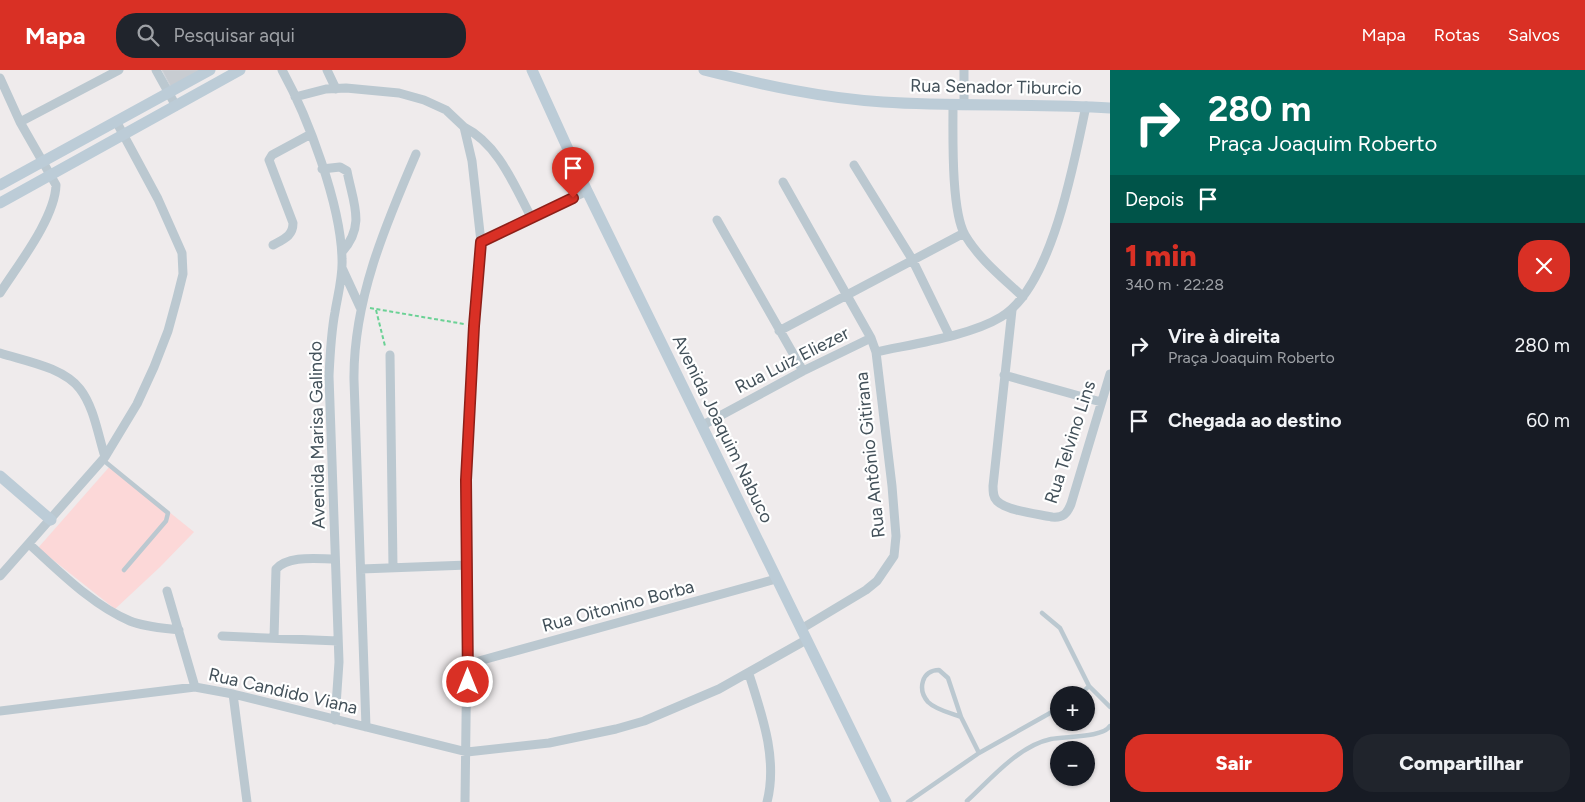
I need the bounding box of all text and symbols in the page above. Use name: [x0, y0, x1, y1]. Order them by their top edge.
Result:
search box: [116, 13, 466, 58]
text: Mapa: [25, 21, 86, 50]
icon: search: [134, 21, 162, 49]
text: Pesquisar aqui: [174, 24, 295, 47]
text: Mapa: [1362, 24, 1406, 46]
text: Rotas: [1434, 24, 1480, 46]
text: Salvos: [1508, 24, 1560, 46]
street label: Rua Senador Tiburcio: [910, 75, 1082, 99]
text: 280 m: [1208, 88, 1311, 130]
icon: right: [1125, 90, 1190, 155]
text: Praça Joaquim Roberto: [1208, 130, 1437, 157]
pin: [552, 147, 594, 198]
icon: arrive: [559, 154, 587, 182]
icon: arrive: [1194, 185, 1222, 213]
text: Depois: [1125, 188, 1184, 211]
text: 1 min: [1125, 237, 1197, 274]
button: close: [1518, 240, 1570, 292]
text: 340 m · 22:28: [1125, 275, 1224, 294]
street label: Rua Luiz Eliezer: [731, 322, 853, 398]
text: Vire à direita: [1168, 325, 1280, 348]
street label: Avenida Joaquim Nabuco: [668, 331, 778, 527]
icon: right: [1125, 332, 1153, 360]
text: 280 m: [1515, 334, 1570, 357]
street label: Avenida Marisa Galindo: [304, 341, 330, 529]
text: Praça Joaquim Roberto: [1168, 348, 1335, 367]
street label: Rua Antônio Gitirana: [850, 371, 890, 539]
street label: Rua Telvino Lins: [1040, 378, 1100, 506]
icon: arrive: [1125, 407, 1153, 435]
text: Chegada ao destino: [1168, 409, 1341, 432]
text: 60 m: [1526, 409, 1570, 432]
street label: Rua Oitonino Borba: [539, 575, 697, 637]
position arrow: [441, 655, 493, 707]
street label: Rua Candido Viana: [206, 663, 360, 719]
map controls: [1050, 686, 1095, 786]
button: +: [1050, 686, 1095, 731]
button: Sair: [1125, 734, 1343, 792]
button: Compartilhar: [1353, 734, 1570, 792]
button: −: [1050, 741, 1095, 786]

